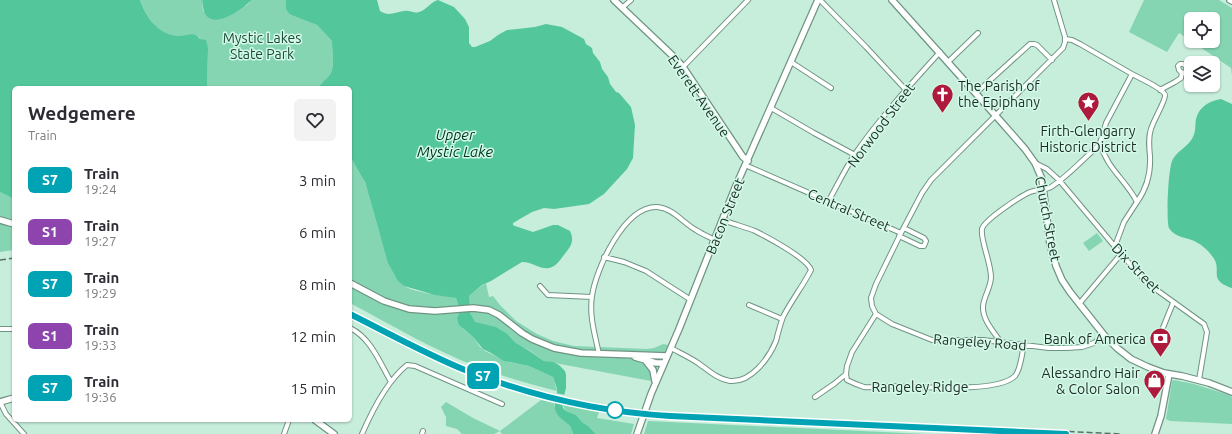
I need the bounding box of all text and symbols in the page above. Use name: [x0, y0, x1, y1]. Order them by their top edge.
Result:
map controls: [1184, 12, 1220, 92]
button: locate: [1184, 12, 1220, 48]
park label: Mystic Lakes State Park: [223, 30, 301, 62]
street label: Everett Avenue: [665, 52, 733, 140]
button: layers: [1184, 56, 1220, 92]
place label: The Parish of the Epiphany: [958, 78, 1040, 110]
street label: Norwood Street: [844, 79, 918, 170]
church icon: The Parish of the Epiphany: [930, 81, 956, 114]
place icon: Firth-Glengarry Historic District: [1075, 90, 1101, 123]
button: heart: [294, 99, 336, 141]
text: Wedgemere: [28, 102, 136, 124]
place label: Firth-Glengarry Historic District: [1040, 123, 1137, 155]
water label: Upper Mystic Lake: [417, 126, 493, 160]
text: Train: [28, 128, 57, 142]
text: Train: [84, 165, 119, 182]
text: S7: [42, 172, 58, 188]
text: 3 min: [299, 172, 336, 189]
street label: Bacon Street: [702, 175, 748, 257]
street label: Church Street: [1032, 175, 1064, 264]
text: 19:24: [84, 182, 117, 196]
street label: Central Street: [805, 185, 893, 235]
text: Train: [84, 217, 119, 234]
text: S1: [42, 224, 58, 240]
text: 6 min: [299, 224, 336, 241]
text: 19:27: [84, 234, 117, 248]
street label: Dix Street: [1108, 240, 1164, 296]
text: Train: [84, 269, 119, 286]
text: S7: [42, 276, 58, 292]
text: 8 min: [299, 276, 336, 293]
text: 19:29: [84, 286, 117, 300]
text: Train: [84, 321, 119, 338]
bank icon: Bank of America: [1148, 326, 1174, 359]
text: S1: [42, 328, 58, 344]
text: 12 min: [290, 328, 336, 345]
street label: Rangeley Road: [933, 331, 1027, 353]
place label: Bank of America: [1044, 331, 1146, 347]
text: 19:33: [84, 338, 117, 352]
line badge: S7: [465, 363, 501, 389]
place label: Alessandro Hair & Color Salon: [1042, 365, 1141, 397]
text: S7: [475, 368, 491, 384]
shop icon: Alessandro Hair & Color Salon: [1142, 368, 1168, 401]
text: Train: [84, 373, 119, 390]
street label: Rangeley Ridge: [871, 379, 969, 395]
text: S7: [42, 380, 58, 396]
text: 15 min: [290, 380, 336, 397]
text: 19:36: [84, 390, 117, 404]
unlabelled marker: [606, 401, 624, 419]

